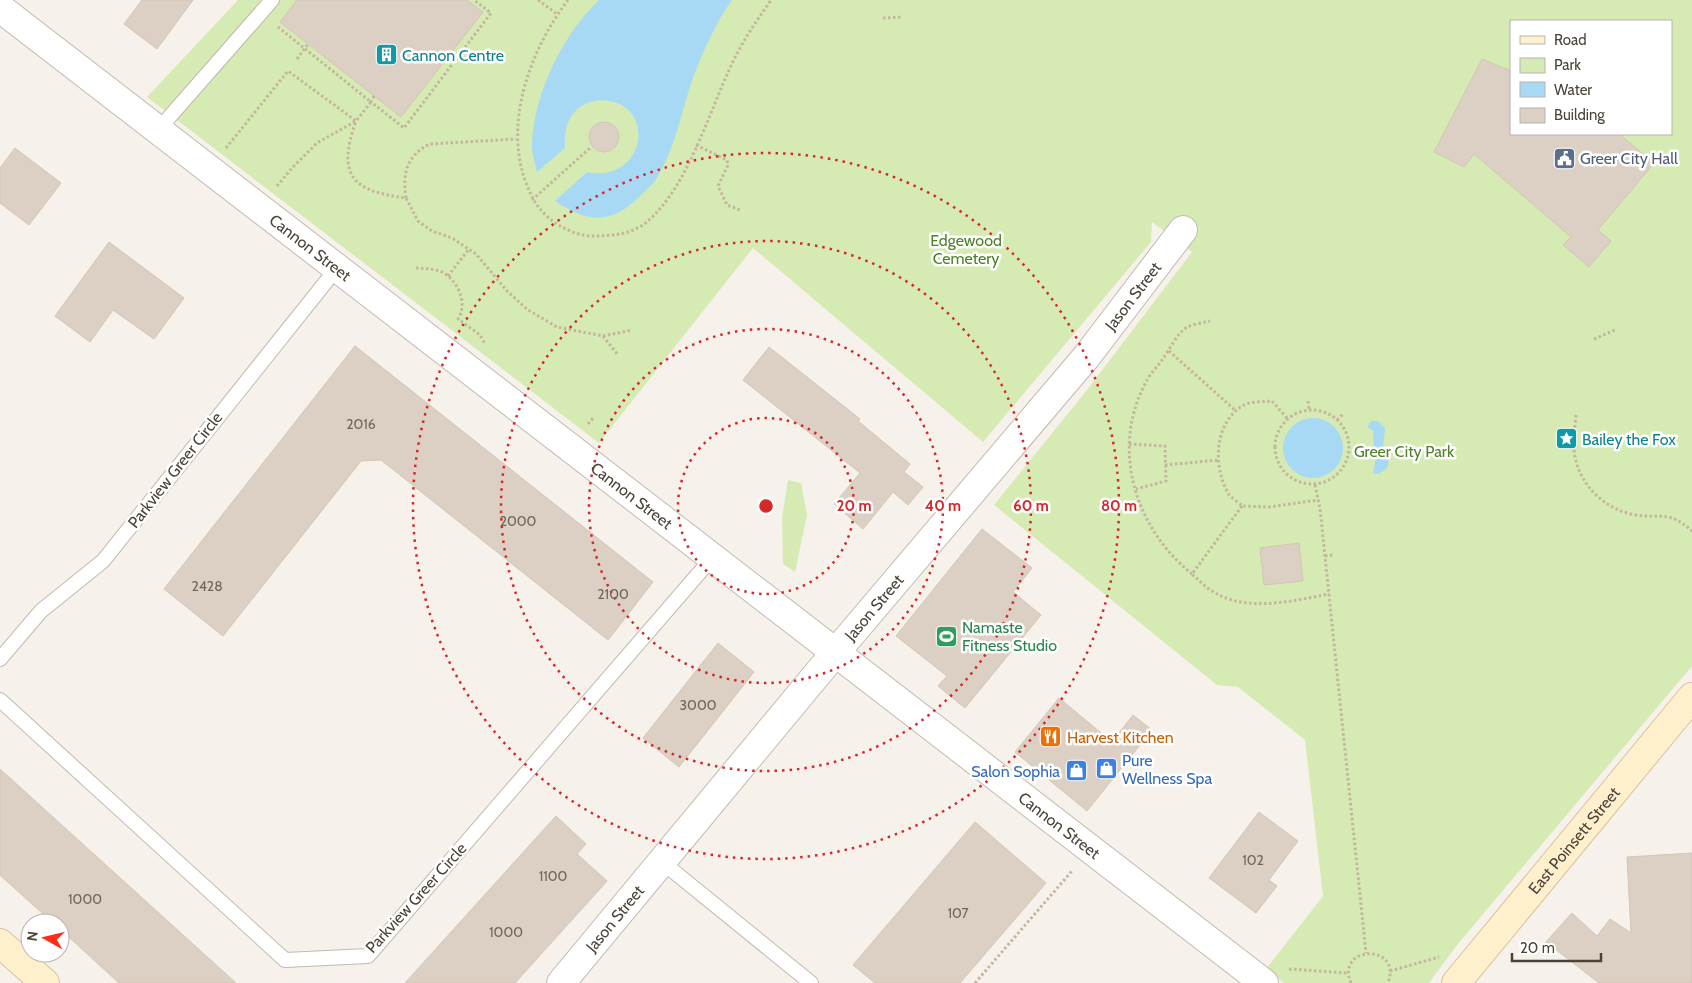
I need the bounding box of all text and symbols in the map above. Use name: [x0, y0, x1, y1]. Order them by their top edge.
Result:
legend: [1510, 20, 1672, 135]
text: Road: [1554, 31, 1587, 49]
building icon: Cannon Centre: [374, 43, 398, 67]
place label: Cannon Centre: [402, 46, 504, 65]
text: Park: [1554, 56, 1581, 74]
text: Water: [1554, 81, 1592, 99]
text: Building: [1554, 106, 1605, 124]
public building icon: Greer City Hall: [1552, 146, 1576, 170]
place label: Greer City Hall: [1580, 149, 1678, 168]
street label: Cannon Street: [266, 210, 355, 285]
park label: Edgewood Cemetery: [930, 231, 1002, 268]
street label: Jason Street: [1100, 258, 1165, 335]
street label: Parkview Greer Circle: [124, 408, 226, 532]
house number: 2016: [346, 415, 376, 433]
place icon: Bailey the Fox: [1554, 427, 1578, 451]
place label: Bailey the Fox: [1582, 430, 1676, 449]
park label: Greer City Park: [1354, 442, 1455, 461]
street label: Cannon Street: [587, 458, 677, 533]
centre of rings: [757, 497, 775, 515]
text: 20 m: [837, 497, 871, 515]
text: 40 m: [925, 497, 961, 515]
text: 60 m: [1013, 497, 1049, 515]
text: 80 m: [1101, 497, 1137, 515]
house number: 2000: [500, 512, 537, 530]
street label: Jason Street: [840, 570, 908, 645]
house number: 2428: [191, 577, 223, 595]
house number: 2100: [597, 585, 629, 603]
place label: Namaste Fitness Studio: [962, 618, 1057, 655]
sports icon: Namaste Fitness Studio: [934, 624, 958, 648]
house number: 3000: [680, 696, 717, 714]
restaurant icon: Harvest Kitchen: [1039, 725, 1063, 749]
place label: Harvest Kitchen: [1067, 728, 1174, 747]
place label: Pure Wellness Spa: [1122, 751, 1212, 788]
shop icon: Pure Wellness Spa: [1094, 757, 1118, 781]
shop icon: Salon Sophia: [1064, 759, 1088, 783]
place label: Salon Sophia: [971, 762, 1060, 781]
street label: East Poinsett Street: [1524, 783, 1624, 898]
street label: Cannon Street: [1015, 788, 1105, 863]
street label: Parkview Greer Circle: [362, 839, 470, 957]
house number: 102: [1242, 851, 1264, 869]
house number: 1100: [539, 867, 568, 885]
street label: Jason Street: [581, 881, 648, 956]
house number: 1000: [68, 890, 102, 908]
house number: 107: [947, 904, 969, 922]
north arrow: [20, 913, 70, 963]
house number: 1000: [489, 923, 523, 941]
text: N: [23, 930, 42, 942]
scale bar: [1512, 930, 1601, 962]
text: 20 m: [1520, 939, 1555, 957]

